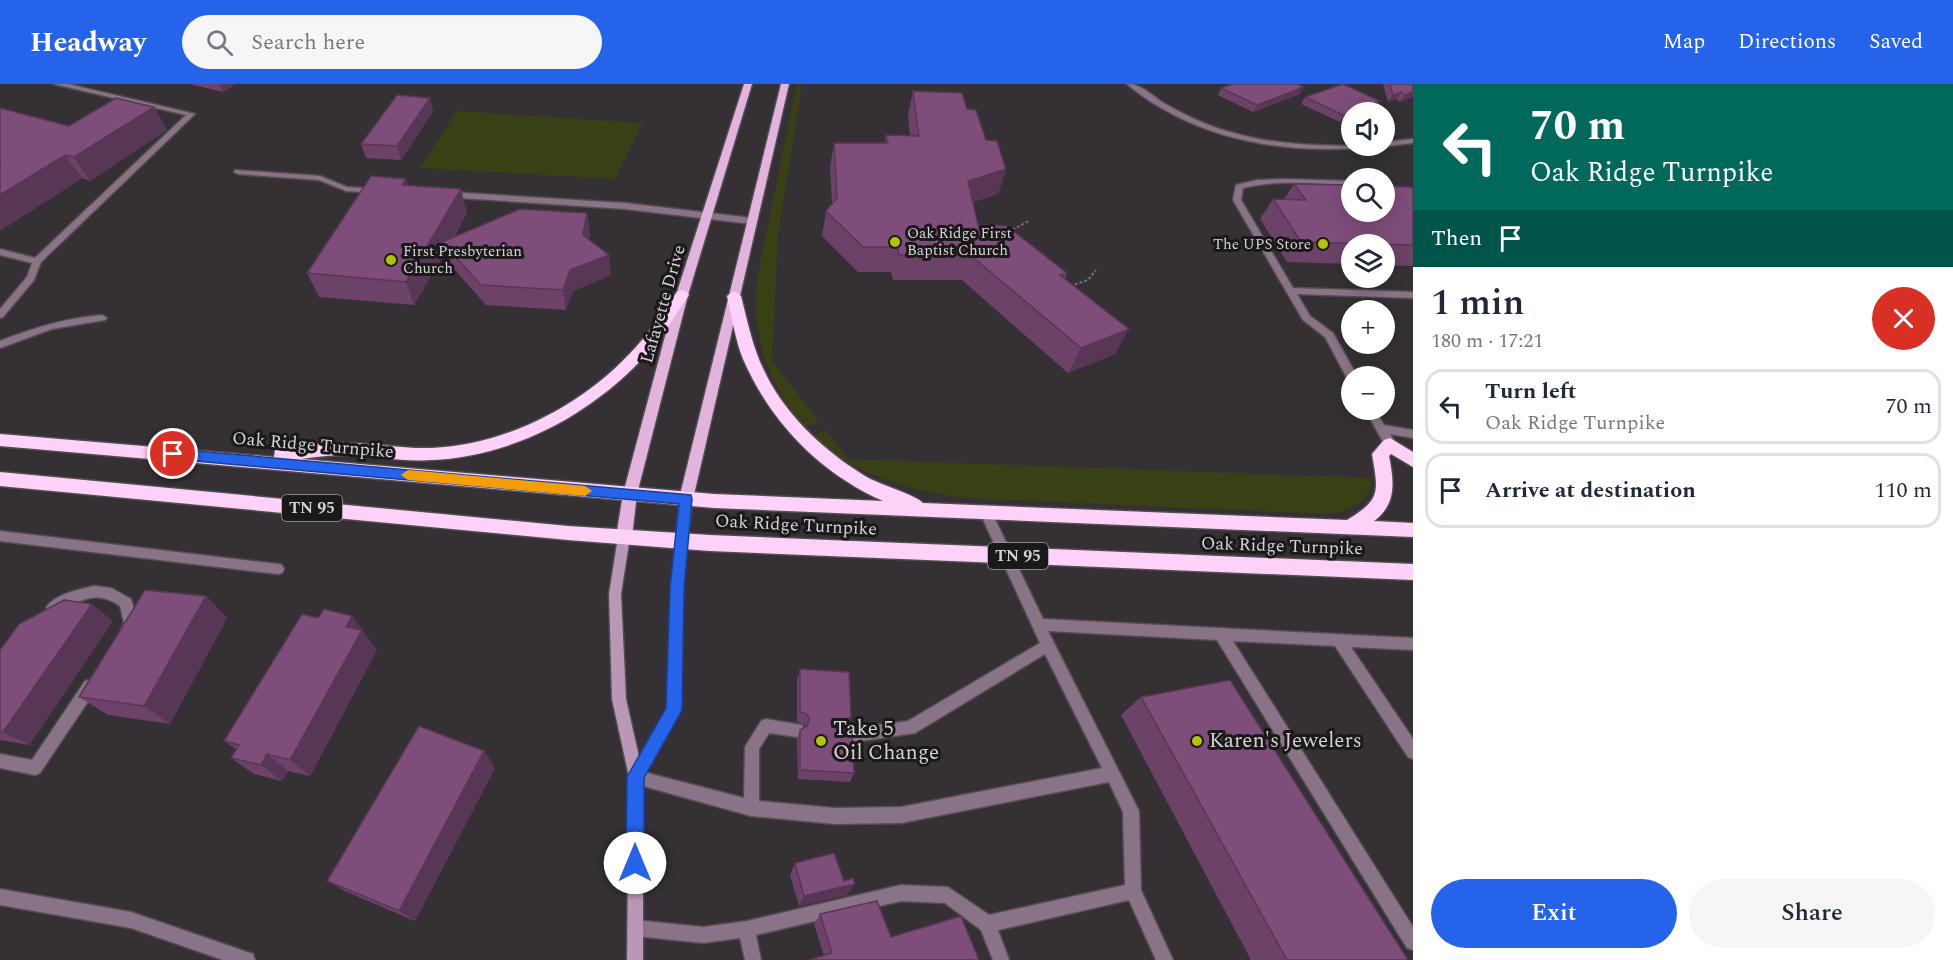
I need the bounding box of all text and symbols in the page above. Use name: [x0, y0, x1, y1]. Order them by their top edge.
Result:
search box: [182, 15, 602, 69]
text: Headway: [30, 21, 146, 64]
icon: search: [203, 26, 236, 59]
text: Search here: [251, 26, 365, 59]
text: Map: [1663, 26, 1705, 58]
text: Directions: [1738, 26, 1836, 58]
text: Saved: [1869, 26, 1923, 58]
text: 70 m: [1530, 95, 1625, 158]
map controls: [1341, 102, 1395, 420]
button: sound: [1341, 102, 1395, 156]
icon: left: [1431, 108, 1509, 186]
text: Oak Ridge Turnpike: [1530, 152, 1773, 194]
button: search: [1341, 168, 1395, 222]
place label: Oak Ridge First Baptist Church: [907, 222, 1012, 262]
text: Then: [1431, 222, 1482, 255]
icon: arrive: [1494, 222, 1527, 255]
place label: The UPS Store: [1213, 233, 1311, 256]
button: layers: [1341, 234, 1395, 288]
marker: Oak Ridge First Baptist Church: [888, 235, 902, 249]
marker: The UPS Store: [1316, 237, 1330, 251]
place label: First Presbyterian Church: [403, 240, 522, 280]
street label: Lafayette Drive: [633, 242, 693, 366]
marker: First Presbyterian Church: [384, 253, 398, 267]
text: 1 min: [1431, 276, 1524, 331]
button: close: [1872, 287, 1935, 350]
button: +: [1341, 300, 1395, 354]
text: 180 m · 17:21: [1431, 326, 1543, 356]
button: −: [1341, 366, 1395, 420]
text: Turn left: [1485, 375, 1577, 408]
icon: left: [1434, 390, 1467, 423]
text: 70 m: [1886, 390, 1932, 423]
text: Oak Ridge Turnpike: [1485, 408, 1665, 438]
street label: Oak Ridge Turnpike: [231, 424, 395, 466]
pin: [147, 428, 198, 479]
icon: arrive: [156, 437, 189, 470]
icon: arrive: [1434, 474, 1467, 507]
text: Arrive at destination: [1485, 474, 1696, 507]
text: 110 m: [1875, 474, 1932, 507]
road number: TN 95: [282, 495, 342, 521]
street label: Oak Ridge Turnpike: [714, 507, 878, 543]
street label: Oak Ridge Turnpike: [1201, 530, 1363, 562]
road number: TN 95: [988, 543, 1048, 569]
place label: Take 5 Oil Change: [833, 713, 939, 769]
place label: Karen's Jewelers: [1209, 725, 1362, 757]
marker: Take 5 Oil Change: [814, 734, 828, 748]
marker: Karen's Jewelers: [1190, 734, 1204, 748]
position arrow: [603, 831, 667, 895]
button: Exit: [1431, 879, 1677, 948]
button: Share: [1689, 879, 1935, 948]

